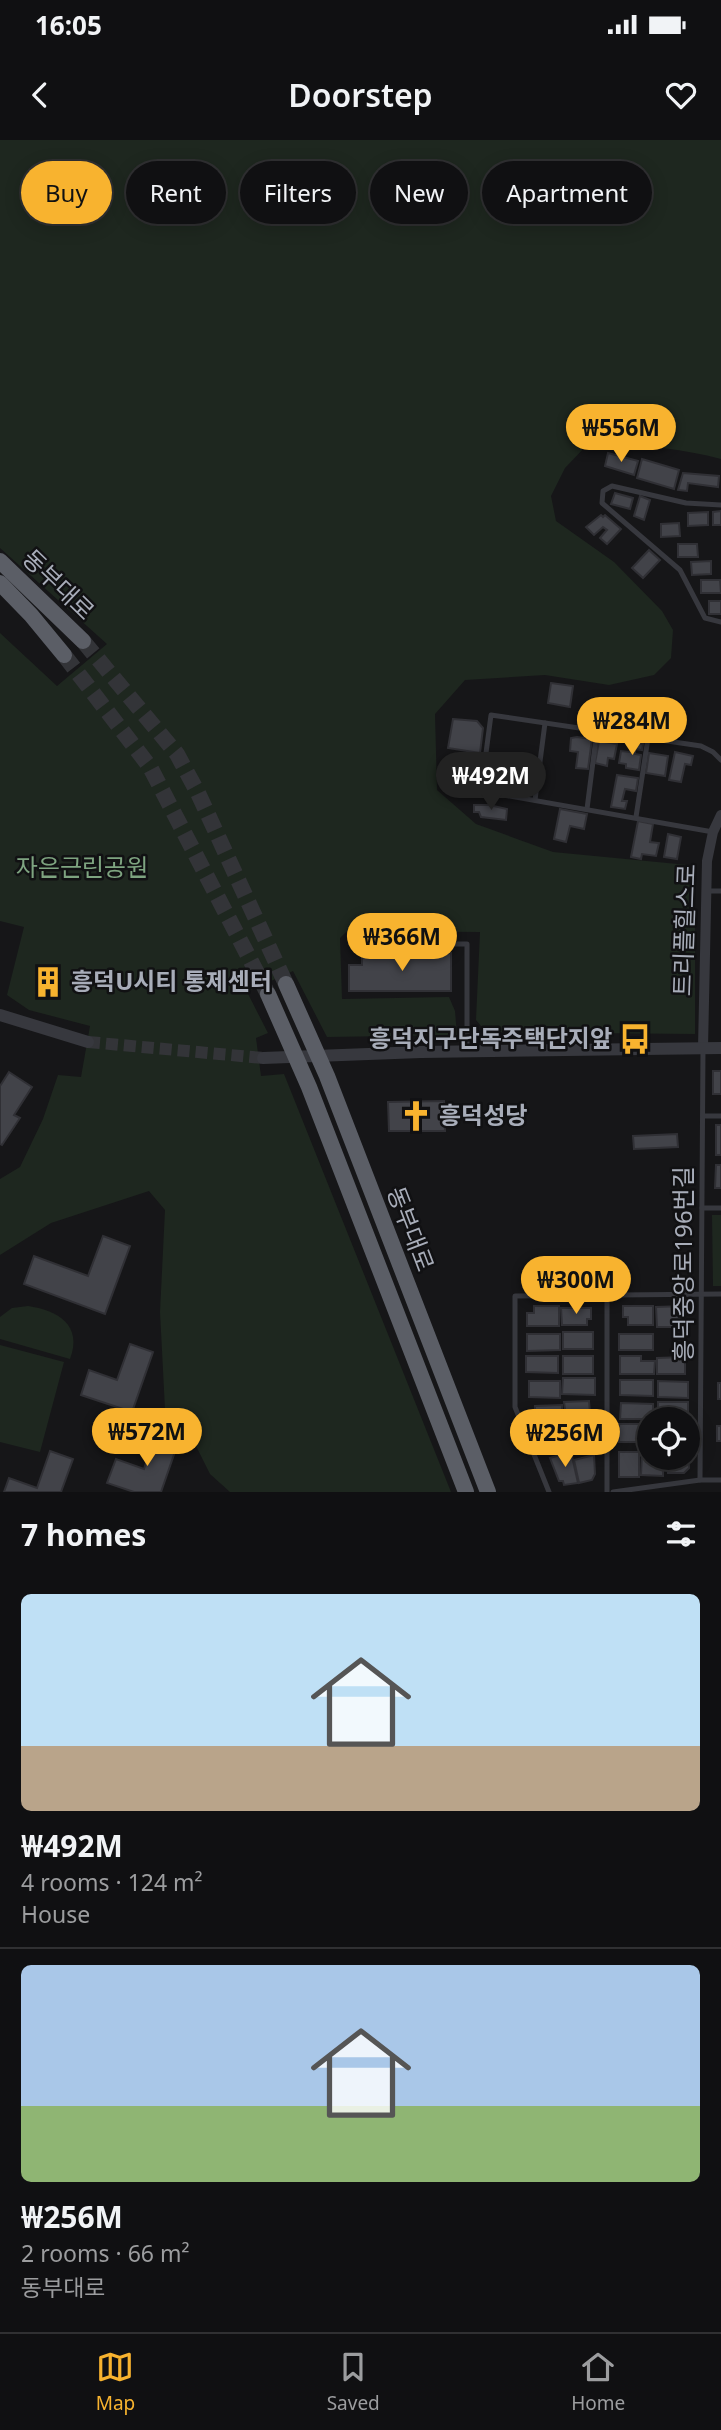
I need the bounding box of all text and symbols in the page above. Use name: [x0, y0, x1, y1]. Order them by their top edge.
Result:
text: 16:05: [35, 7, 102, 43]
text: Doorstep: [288, 73, 433, 116]
icon: back: [21, 76, 59, 114]
icon: heart: [662, 76, 700, 114]
chip: Buy: [21, 161, 112, 224]
chip: Rent: [126, 161, 226, 224]
chip: Filters: [240, 161, 356, 224]
chip: New: [370, 161, 468, 224]
chip: Apartment: [482, 161, 652, 224]
pin: ₩556M: [572, 404, 670, 464]
text: ₩556M: [582, 411, 660, 443]
street label: 동부대로: [16, 541, 102, 626]
pin: ₩284M: [583, 698, 681, 757]
text: ₩284M: [593, 704, 671, 736]
pin: ₩492M: [442, 752, 540, 812]
text: ₩492M: [452, 759, 530, 791]
park label: 자은근린공원: [16, 850, 148, 883]
street label: 트리플힐스로: [665, 863, 702, 997]
pin: ₩366M: [353, 914, 451, 973]
text: ₩366M: [363, 920, 441, 952]
place label: 흥덕U시티 통제센터: [71, 964, 272, 997]
building icon: 흥덕U시티 통제센터: [31, 965, 65, 999]
place label: 흥덕지구단독주택단지앞: [369, 1021, 612, 1054]
bus stop icon: 흥덕지구단독주택단지앞: [618, 1022, 652, 1056]
place label: 흥덕성당: [439, 1098, 527, 1131]
church icon: 흥덕성당: [399, 1099, 433, 1133]
street label: 흥덕중앙로196번길: [666, 1166, 699, 1362]
street label: 동부대로: [380, 1181, 443, 1276]
pin: ₩300M: [527, 1256, 625, 1316]
text: ₩300M: [537, 1263, 615, 1295]
map controls: [637, 1407, 700, 1470]
button: locate: [637, 1407, 700, 1470]
pin: ₩572M: [98, 1408, 196, 1468]
pin: ₩256M: [516, 1410, 614, 1469]
text: ₩572M: [108, 1415, 186, 1447]
text: ₩256M: [526, 1416, 604, 1448]
text: 7 homes: [21, 1514, 146, 1555]
icon: filters: [662, 1515, 700, 1553]
icon: home: [298, 1639, 424, 1765]
text: ₩492M: [21, 1825, 123, 1866]
text: 4 rooms · 124 m²: [21, 1866, 203, 1898]
text: House: [21, 1898, 90, 1930]
icon: home: [298, 2010, 424, 2136]
text: ₩256M: [21, 2196, 123, 2237]
text: 2 rooms · 66 m²: [21, 2237, 190, 2269]
text: 동부대로: [21, 2271, 106, 2303]
tab: Map: [96, 2348, 135, 2416]
tab: Saved: [327, 2348, 380, 2416]
tab: Home: [571, 2348, 625, 2416]

